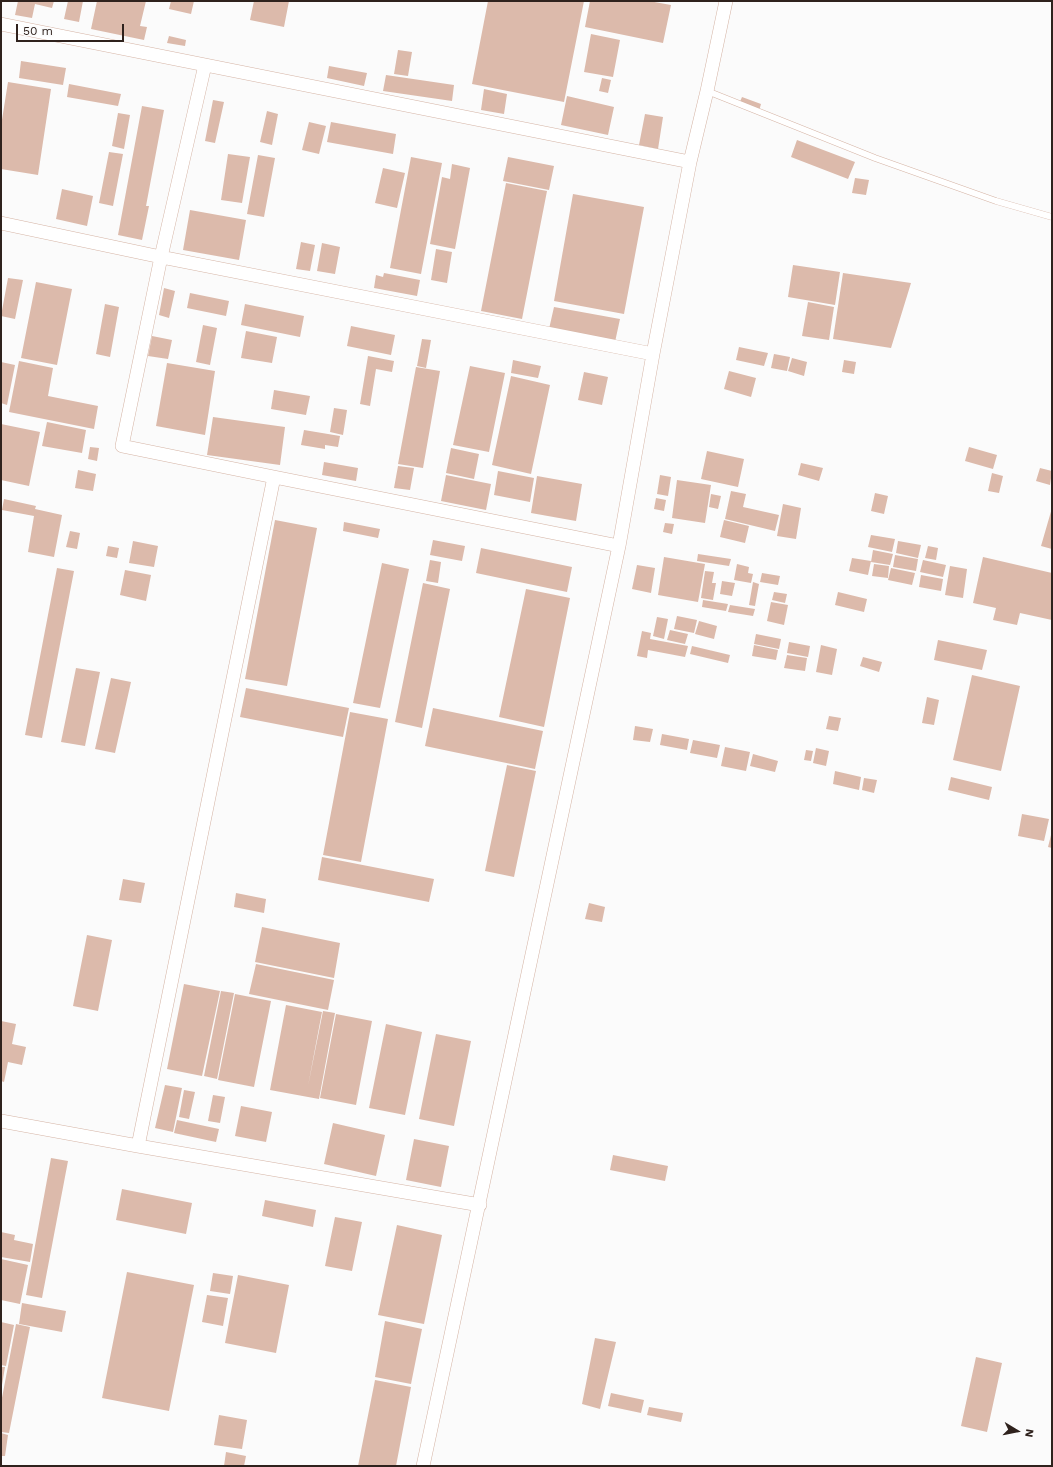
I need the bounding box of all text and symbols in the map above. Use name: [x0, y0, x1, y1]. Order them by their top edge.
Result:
scale bar: [18, 16, 126, 42]
text: 50 m: [23, 24, 53, 38]
north arrow: [997, 1411, 1037, 1451]
text: N: [1022, 1428, 1036, 1438]

